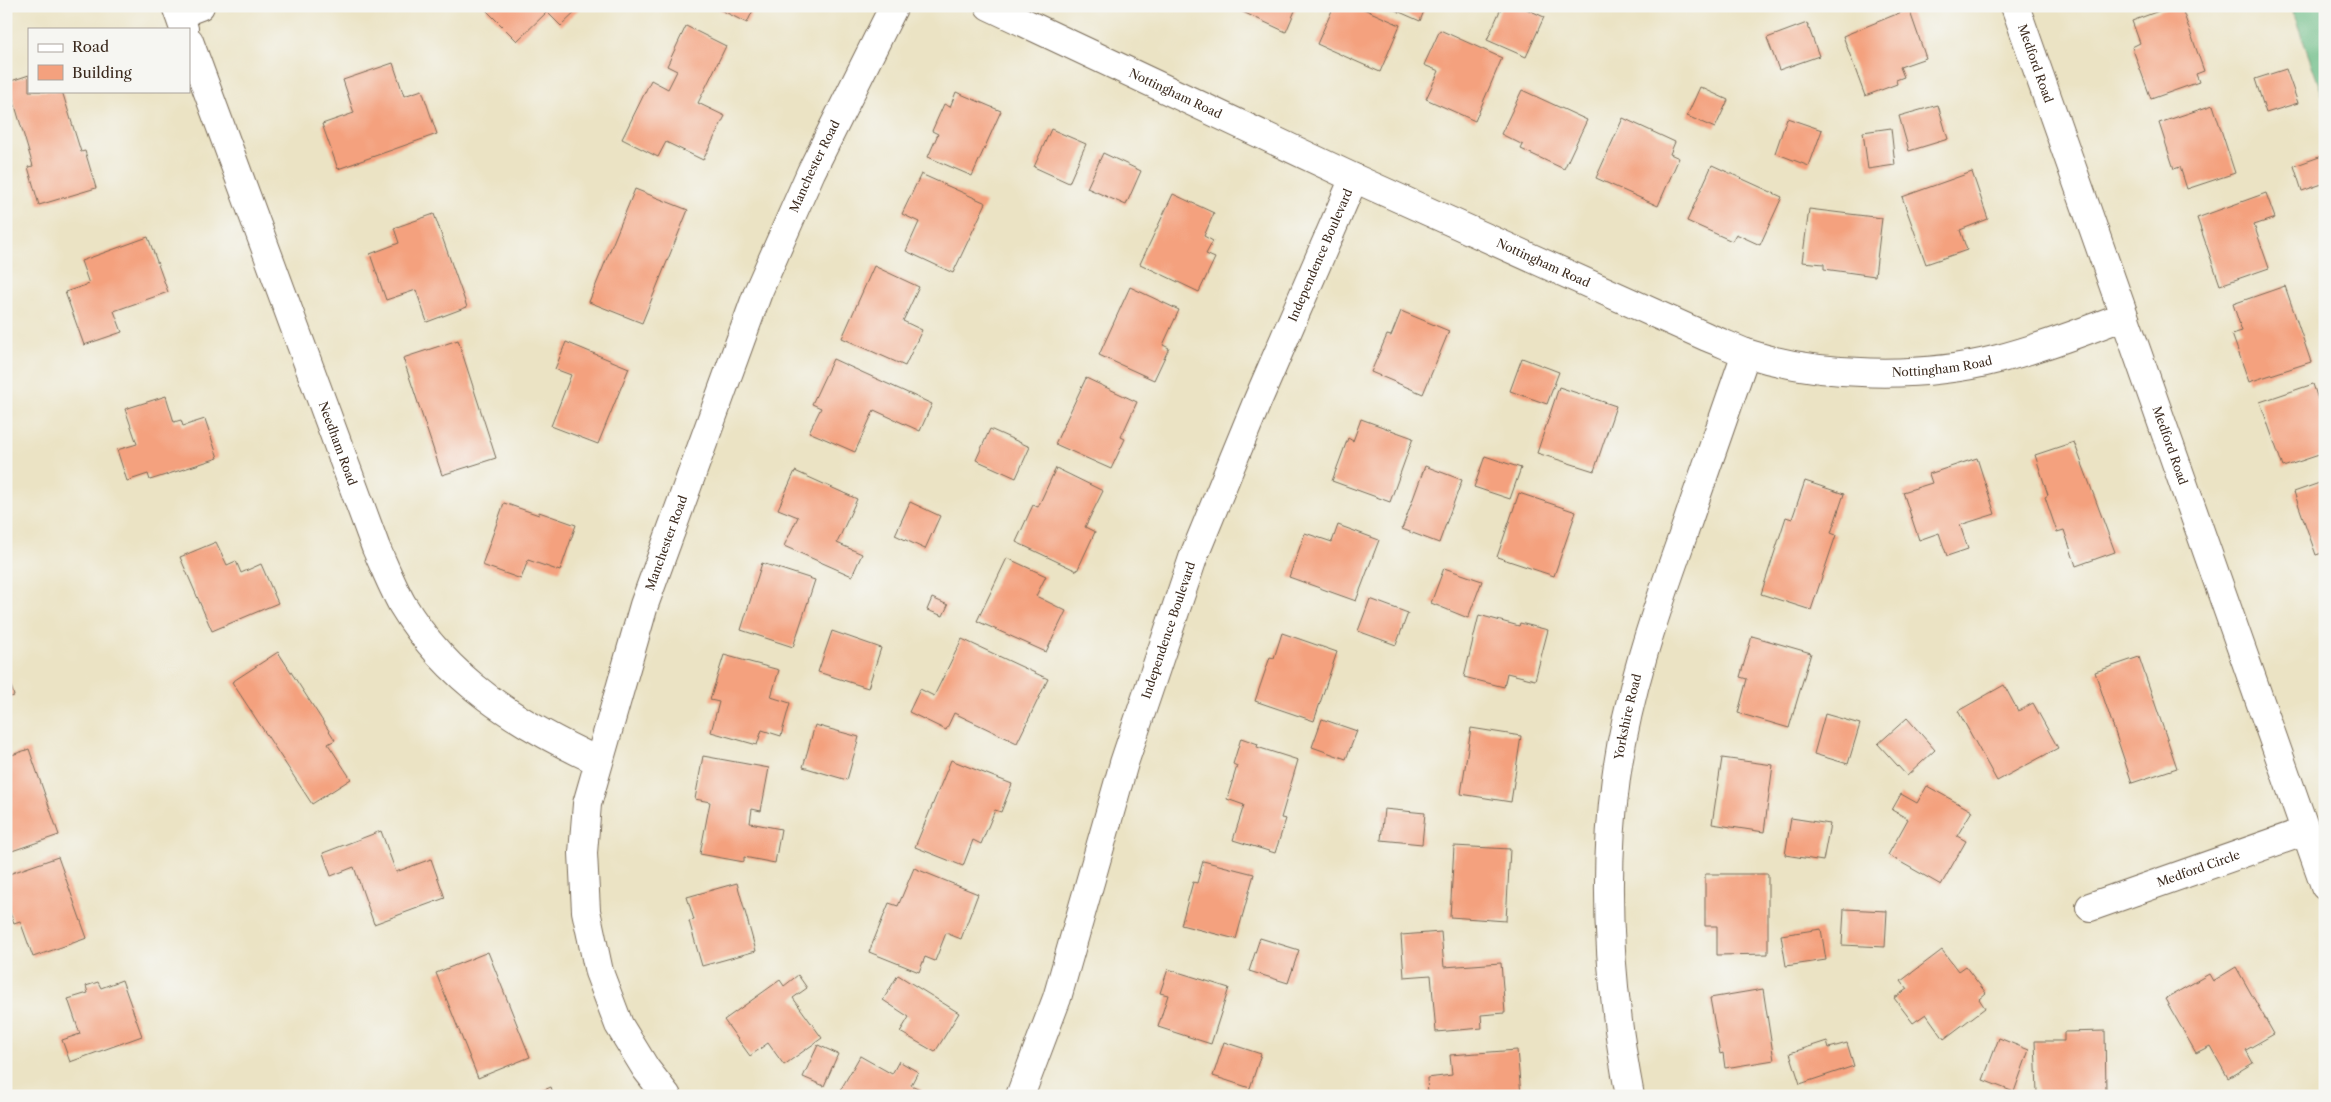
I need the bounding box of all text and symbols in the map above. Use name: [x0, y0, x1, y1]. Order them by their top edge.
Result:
street label: Medford Road: [2015, 22, 2057, 105]
legend: [28, 28, 190, 92]
text: Road: [72, 37, 109, 56]
text: Building: [72, 63, 132, 82]
street label: Nottingham Road: [1127, 65, 1225, 122]
street label: Manchester Road: [786, 117, 843, 215]
street label: Independence Boulevard: [1285, 186, 1356, 324]
street label: Nottingham Road: [1494, 235, 1593, 291]
street label: Nottingham Road: [1892, 353, 1994, 380]
street label: Needham Road: [316, 399, 360, 488]
street label: Medford Road: [2150, 404, 2191, 487]
street label: Manchester Road: [642, 493, 691, 593]
street label: Independence Boulevard: [1138, 559, 1198, 701]
street label: Yorkshire Road: [1611, 671, 1645, 762]
street label: Medford Circle: [2155, 847, 2242, 890]

